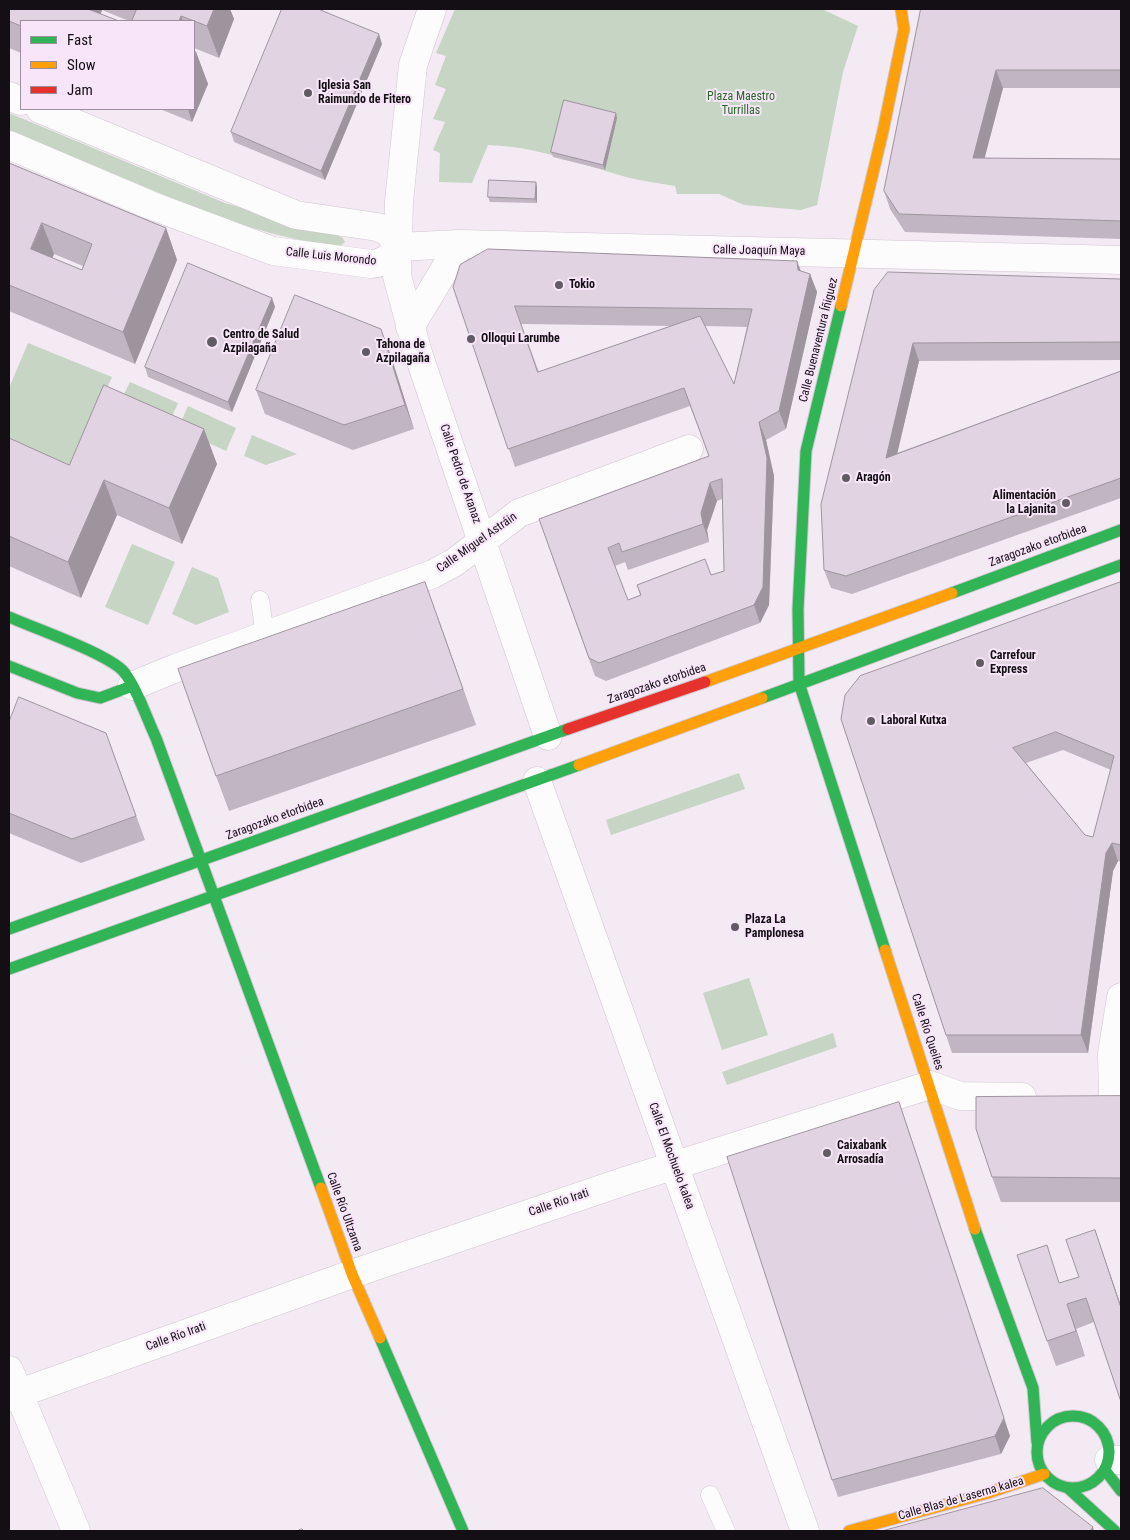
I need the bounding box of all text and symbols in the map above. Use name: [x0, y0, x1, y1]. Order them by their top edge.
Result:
legend: [20, 20, 195, 110]
text: Fast: [67, 31, 92, 49]
text: Slow: [67, 56, 96, 74]
place label: Iglesia San Raimundo de Fitero: [318, 79, 411, 107]
text: Jam: [67, 81, 93, 99]
marker: Iglesia San Raimundo de Fitero: [302, 87, 314, 99]
park label: Plaza Maestro Turrillas: [707, 90, 775, 118]
street label: Calle Joaquín Maya: [713, 243, 805, 259]
street label: Calle Luis Morondo: [285, 245, 377, 269]
street label: Calle Buenaventura Íñiguez: [797, 276, 841, 404]
place label: Tokio: [569, 278, 595, 292]
marker: Tokio: [553, 279, 565, 291]
place label: Centro de Salud Azpilagaña: [223, 328, 299, 356]
place label: Olloqui Larumbe: [481, 332, 560, 346]
marker: Olloqui Larumbe: [465, 333, 477, 345]
marker: Centro de Salud Azpilagaña: [205, 335, 219, 349]
place label: Tahona de Azpilagaña: [376, 338, 430, 366]
marker: Tahona de Azpilagaña: [360, 346, 372, 358]
street label: Calle Pedro de Aranaz: [436, 422, 484, 526]
place label: Aragón: [856, 471, 891, 485]
marker: Aragón: [840, 472, 852, 484]
place label: Alimentación la Lajanita: [992, 489, 1056, 517]
marker: Alimentación la Lajanita: [1060, 497, 1072, 509]
street label: Calle Miguel Astráin: [434, 510, 520, 576]
street label: Zaragozako etorbidea: [987, 522, 1089, 570]
place label: Carrefour Express: [990, 649, 1036, 677]
marker: Carrefour Express: [974, 657, 986, 669]
street label: Zaragozako etorbidea: [606, 660, 708, 708]
place label: Laboral Kutxa: [881, 714, 947, 728]
marker: Laboral Kutxa: [865, 715, 877, 727]
street label: Zaragozako etorbidea: [224, 795, 326, 843]
place label: Plaza La Pamplonesa: [745, 913, 804, 941]
marker: Plaza La Pamplonesa: [729, 921, 741, 933]
street label: Calle Río Queiles: [908, 992, 946, 1072]
street label: Calle El Mochuelo kalea: [645, 1101, 697, 1211]
place label: Caixabank Arrosadía: [837, 1139, 887, 1167]
marker: Caixabank Arrosadía: [821, 1147, 833, 1159]
street label: Calle Río Ultzama: [323, 1170, 365, 1254]
street label: Calle Río Irati: [527, 1186, 591, 1220]
street label: Calle Río Irati: [144, 1319, 208, 1355]
street label: Calle Blas de Laserna kalea: [897, 1474, 1025, 1524]

